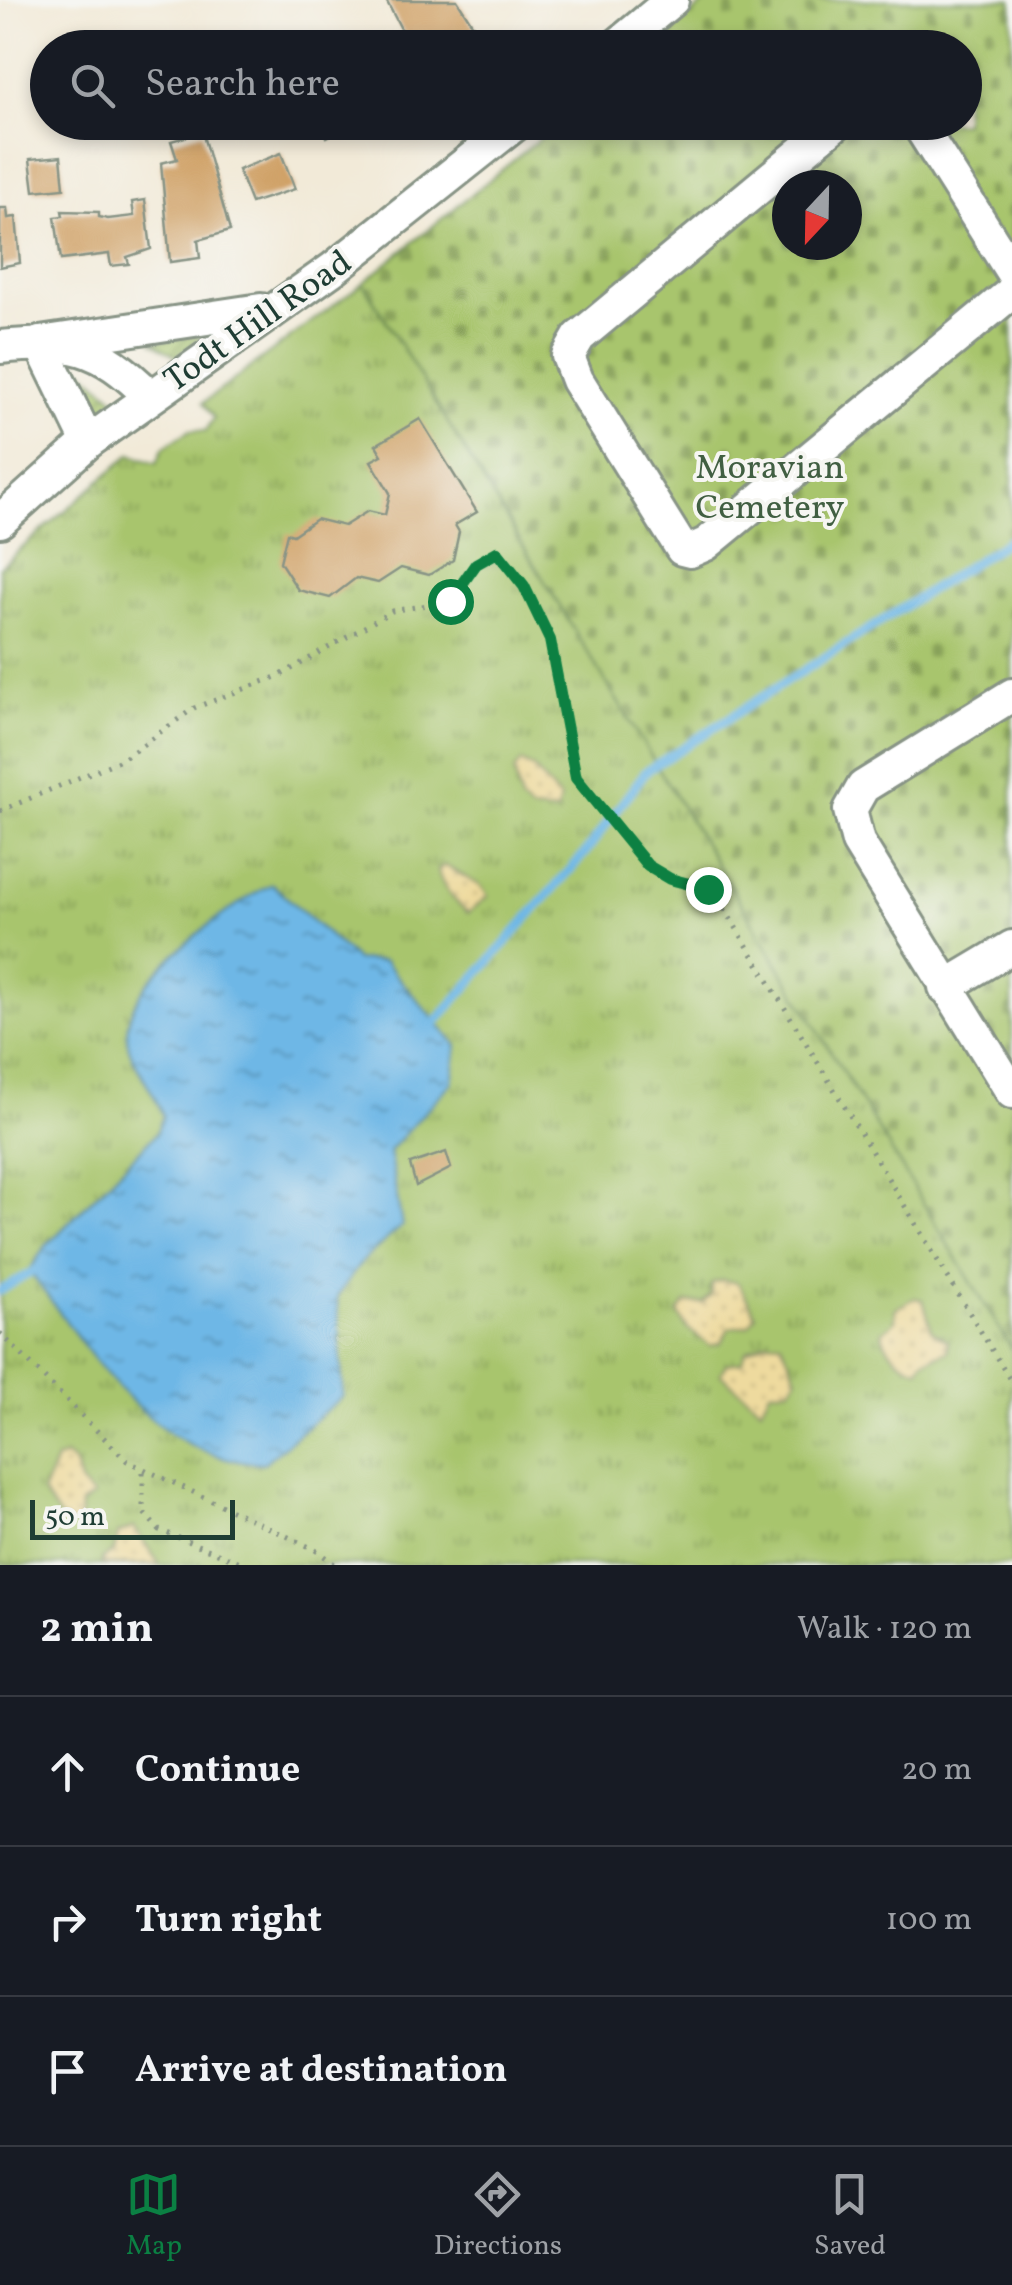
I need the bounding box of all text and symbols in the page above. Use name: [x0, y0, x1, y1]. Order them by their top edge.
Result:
search box: [30, 30, 982, 140]
icon: search: [65, 58, 120, 113]
text: Search here: [145, 59, 340, 112]
north arrow: [772, 170, 862, 260]
street label: Todt Hill Road: [155, 240, 362, 405]
park label: Moravian Cemetery: [695, 445, 845, 533]
route start: [428, 579, 474, 625]
route end: [686, 867, 732, 913]
scale bar: [30, 1495, 235, 1540]
text: 50 m: [45, 1498, 105, 1537]
text: 2 min: [40, 1601, 153, 1660]
text: Walk · 120 m: [797, 1608, 972, 1652]
icon: ahead: [40, 1744, 95, 1799]
text: Continue: [135, 1745, 300, 1798]
text: 20 m: [901, 1749, 972, 1793]
icon: right: [40, 1894, 95, 1949]
text: Turn right: [135, 1895, 322, 1948]
text: 100 m: [886, 1899, 972, 1943]
icon: arrive: [40, 2044, 95, 2099]
text: Arrive at destination: [135, 2045, 508, 2098]
tab: Map: [126, 2167, 182, 2266]
tab: Directions: [434, 2167, 562, 2266]
tab: Saved: [814, 2167, 886, 2266]

